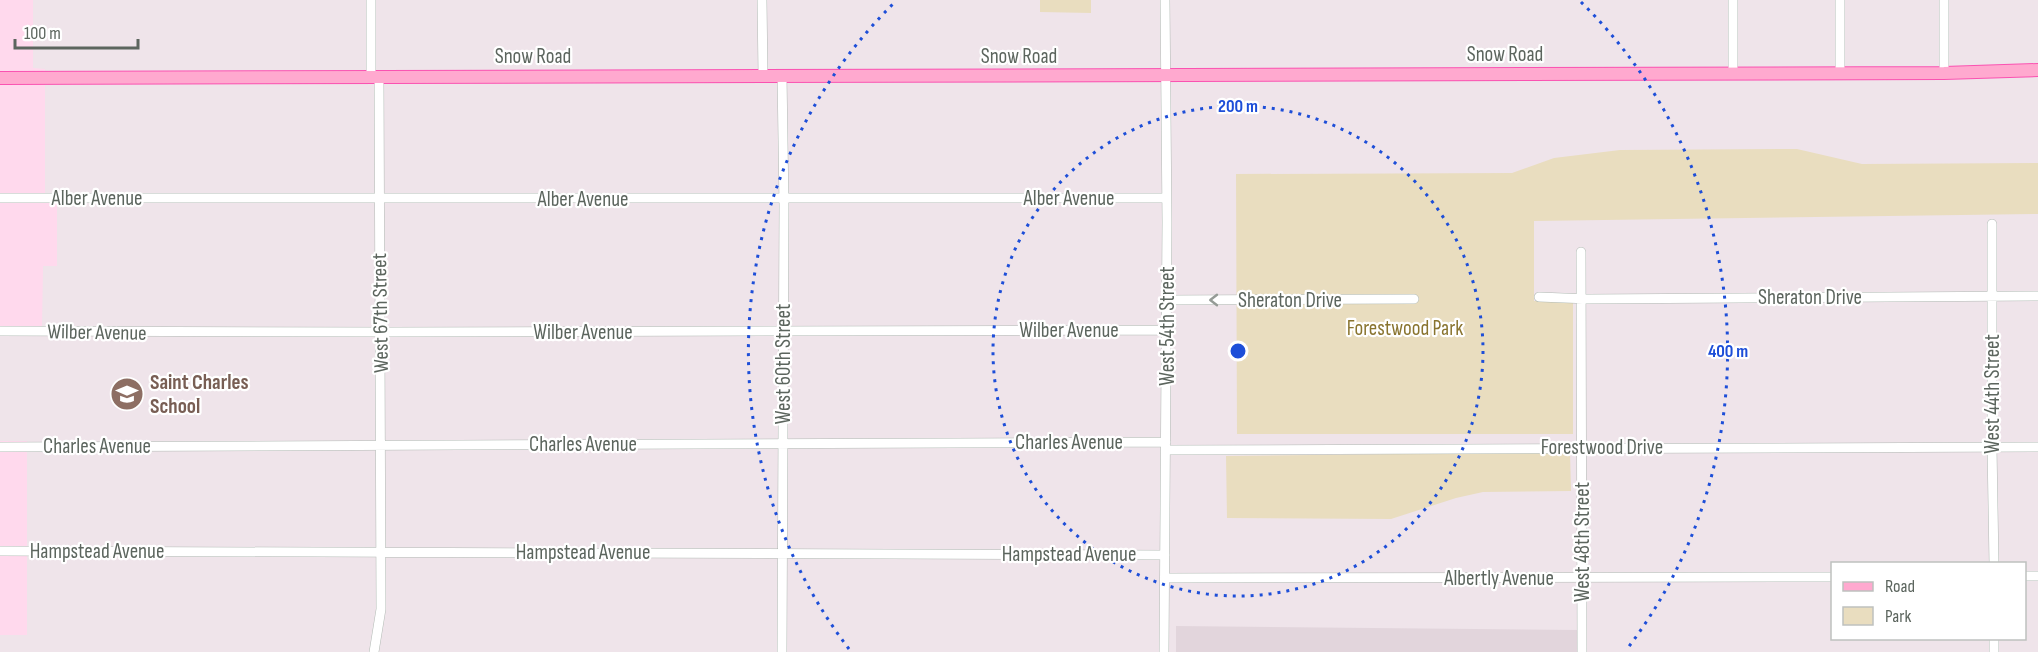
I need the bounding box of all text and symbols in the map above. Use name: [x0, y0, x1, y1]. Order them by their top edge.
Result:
scale bar: [15, 12, 138, 50]
text: 100 m: [24, 23, 61, 44]
street label: Snow Road: [1467, 42, 1543, 67]
street label: Snow Road: [495, 44, 571, 69]
street label: Snow Road: [981, 44, 1057, 69]
text: 200 m: [1218, 96, 1258, 117]
street label: Alber Avenue: [50, 186, 143, 211]
street label: Alber Avenue: [1022, 186, 1115, 211]
street label: Alber Avenue: [536, 187, 629, 212]
street label: West 67th Street: [367, 253, 394, 373]
street label: West 54th Street: [1155, 266, 1180, 386]
street label: Sheraton Drive: [1758, 285, 1862, 310]
street label: Sheraton Drive: [1238, 288, 1342, 313]
one-way arrow: [1210, 294, 1219, 306]
street label: West 60th Street: [771, 304, 796, 424]
park label: Forestwood Park: [1347, 316, 1463, 341]
street label: Wilber Avenue: [1019, 318, 1119, 343]
street label: Wilber Avenue: [47, 319, 147, 346]
street label: Wilber Avenue: [533, 320, 633, 345]
street label: West 44th Street: [1980, 334, 2005, 454]
centre of rings: [1228, 341, 1248, 361]
text: 400 m: [1708, 341, 1748, 362]
place label: Saint Charles School: [150, 370, 248, 419]
school or university icon: Saint Charles School: [109, 376, 145, 412]
street label: Charles Avenue: [1015, 430, 1123, 455]
street label: Charles Avenue: [529, 432, 637, 457]
street label: Charles Avenue: [43, 434, 151, 459]
street label: Forestwood Drive: [1541, 435, 1663, 460]
street label: West 48th Street: [1570, 482, 1595, 602]
street label: Hampstead Avenue: [30, 539, 164, 564]
street label: Hampstead Avenue: [516, 540, 650, 565]
street label: Hampstead Avenue: [1002, 542, 1136, 567]
legend: [1831, 562, 2026, 640]
street label: Albertly Avenue: [1443, 566, 1554, 591]
text: Road: [1885, 576, 1915, 597]
text: Park: [1885, 606, 1911, 627]

